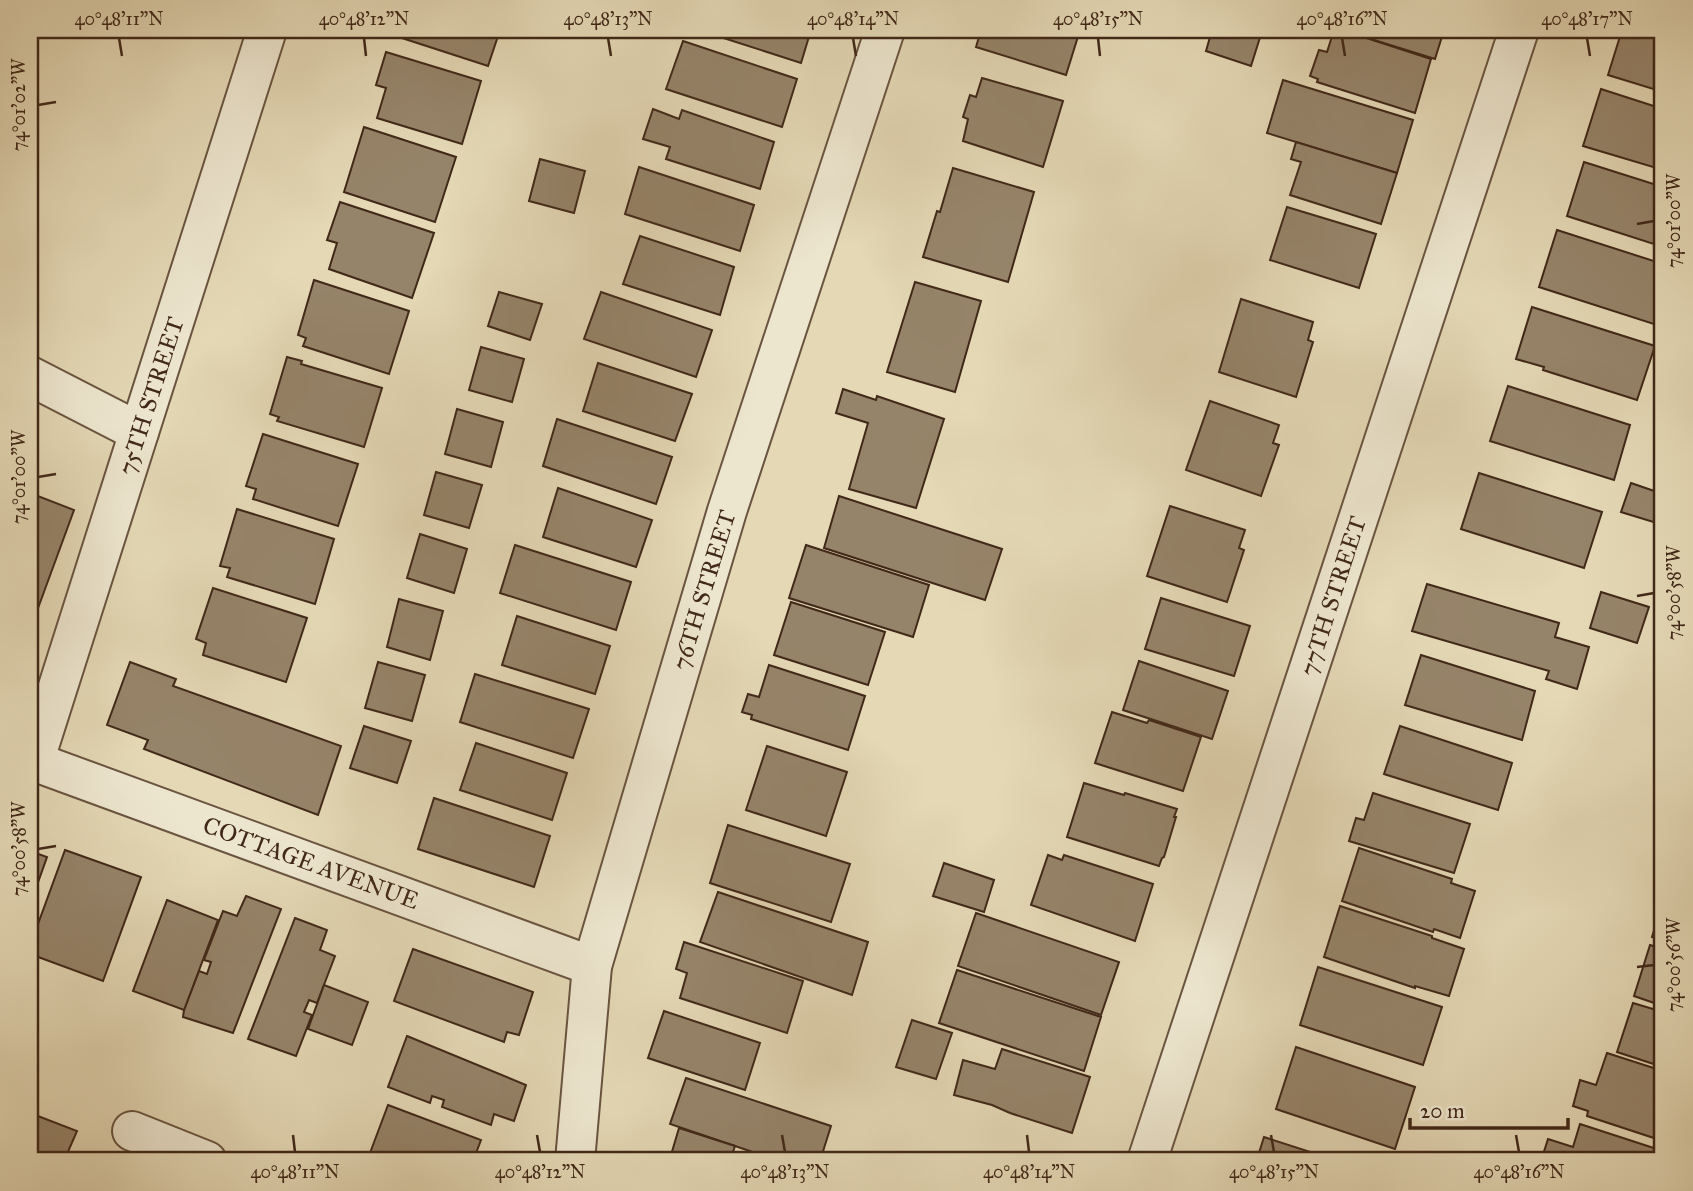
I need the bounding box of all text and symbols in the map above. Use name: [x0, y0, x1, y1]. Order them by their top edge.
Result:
text: 40°48'11"N: [75, 8, 163, 30]
text: 40°48'12"N: [319, 8, 409, 30]
text: 40°48'13"N: [563, 8, 653, 30]
text: 40°48'14"N: [807, 8, 899, 30]
text: 40°48'15"N: [1053, 8, 1143, 30]
text: 40°48'16"N: [1296, 8, 1388, 30]
text: 40°48'17"N: [1541, 8, 1633, 30]
text: 74°01'02"W: [8, 58, 30, 151]
text: 74°01'00"W: [1663, 173, 1685, 268]
street label: 75TH STREET: [111, 313, 191, 479]
text: 74°01'00"W: [8, 429, 30, 524]
street label: 76TH STREET: [665, 507, 743, 673]
street label: 77TH STREET: [1293, 512, 1373, 680]
text: 74°00'58"W: [1663, 545, 1685, 640]
text: 74°00'58"W: [8, 801, 30, 896]
street label: COTTAGE AVENUE: [199, 810, 423, 916]
text: 74°00'56"W: [1663, 917, 1685, 1012]
scale bar: [1410, 1086, 1567, 1130]
text: 20 m: [1420, 1098, 1465, 1124]
text: 40°48'11"N: [251, 1161, 339, 1183]
text: 40°48'12"N: [495, 1161, 585, 1183]
text: 40°48'13"N: [740, 1161, 830, 1183]
text: 40°48'14"N: [983, 1161, 1075, 1183]
text: 40°48'15"N: [1229, 1161, 1319, 1183]
text: 40°48'16"N: [1473, 1161, 1565, 1183]

